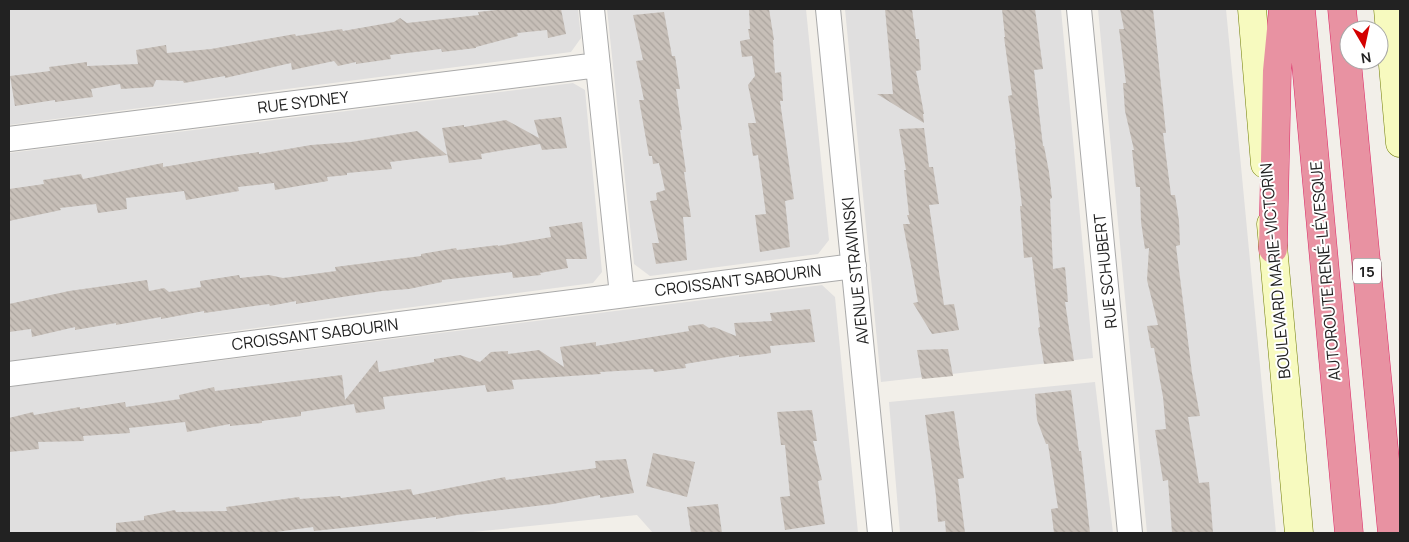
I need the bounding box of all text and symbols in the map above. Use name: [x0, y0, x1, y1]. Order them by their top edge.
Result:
north arrow: [1339, 20, 1389, 70]
text: N: [1360, 48, 1373, 69]
street label: RUE SYDNEY: [256, 85, 350, 119]
street label: AUTOROUTE RENÉ-LÉVESQUE: [1304, 160, 1346, 382]
street label: BOULEVARD MARIE-VICTORIN: [1255, 162, 1295, 380]
street label: AVENUE STRAVINSKI: [836, 196, 874, 346]
street label: RUE SCHUBERT: [1088, 212, 1122, 330]
road number: 15: [1353, 258, 1381, 284]
street label: CROISSANT SABOURIN: [654, 259, 822, 301]
street label: CROISSANT SABOURIN: [231, 313, 399, 355]

